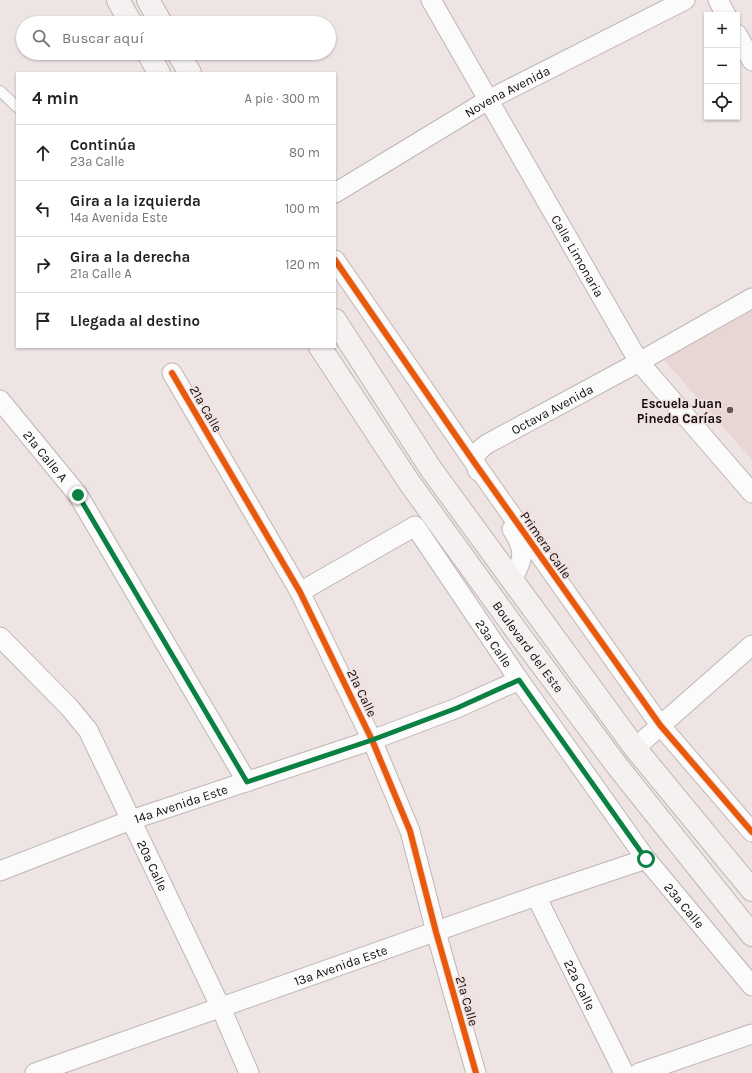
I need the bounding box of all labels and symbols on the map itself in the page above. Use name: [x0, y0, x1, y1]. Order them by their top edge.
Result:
street label: Novena Avenida: [462, 62, 552, 120]
street label: Calle Limonaria: [548, 212, 607, 300]
street label: Octava Avenida: [508, 381, 595, 437]
street label: 21a Calle: [187, 383, 225, 435]
place label: Escuela Juan Pineda Carías: [637, 396, 722, 426]
marker: Escuela Juan Pineda Carías: [725, 405, 735, 415]
street label: 21a Calle A: [20, 427, 71, 485]
route end: [69, 486, 87, 504]
street label: Primera Calle: [517, 508, 575, 582]
street label: Boulevard del Este: [490, 598, 567, 695]
street label: 23a Calle: [473, 616, 516, 670]
street label: 21a Calle: [344, 667, 380, 720]
street label: 14a Avenida Este: [132, 781, 230, 826]
street label: 20a Calle: [134, 837, 171, 893]
route start: [637, 850, 655, 868]
street label: 23a Calle: [661, 879, 708, 931]
street label: 13a Avenida Este: [292, 942, 390, 988]
street label: 22a Calle: [561, 957, 599, 1013]
street label: 21a Calle: [453, 974, 481, 1028]

